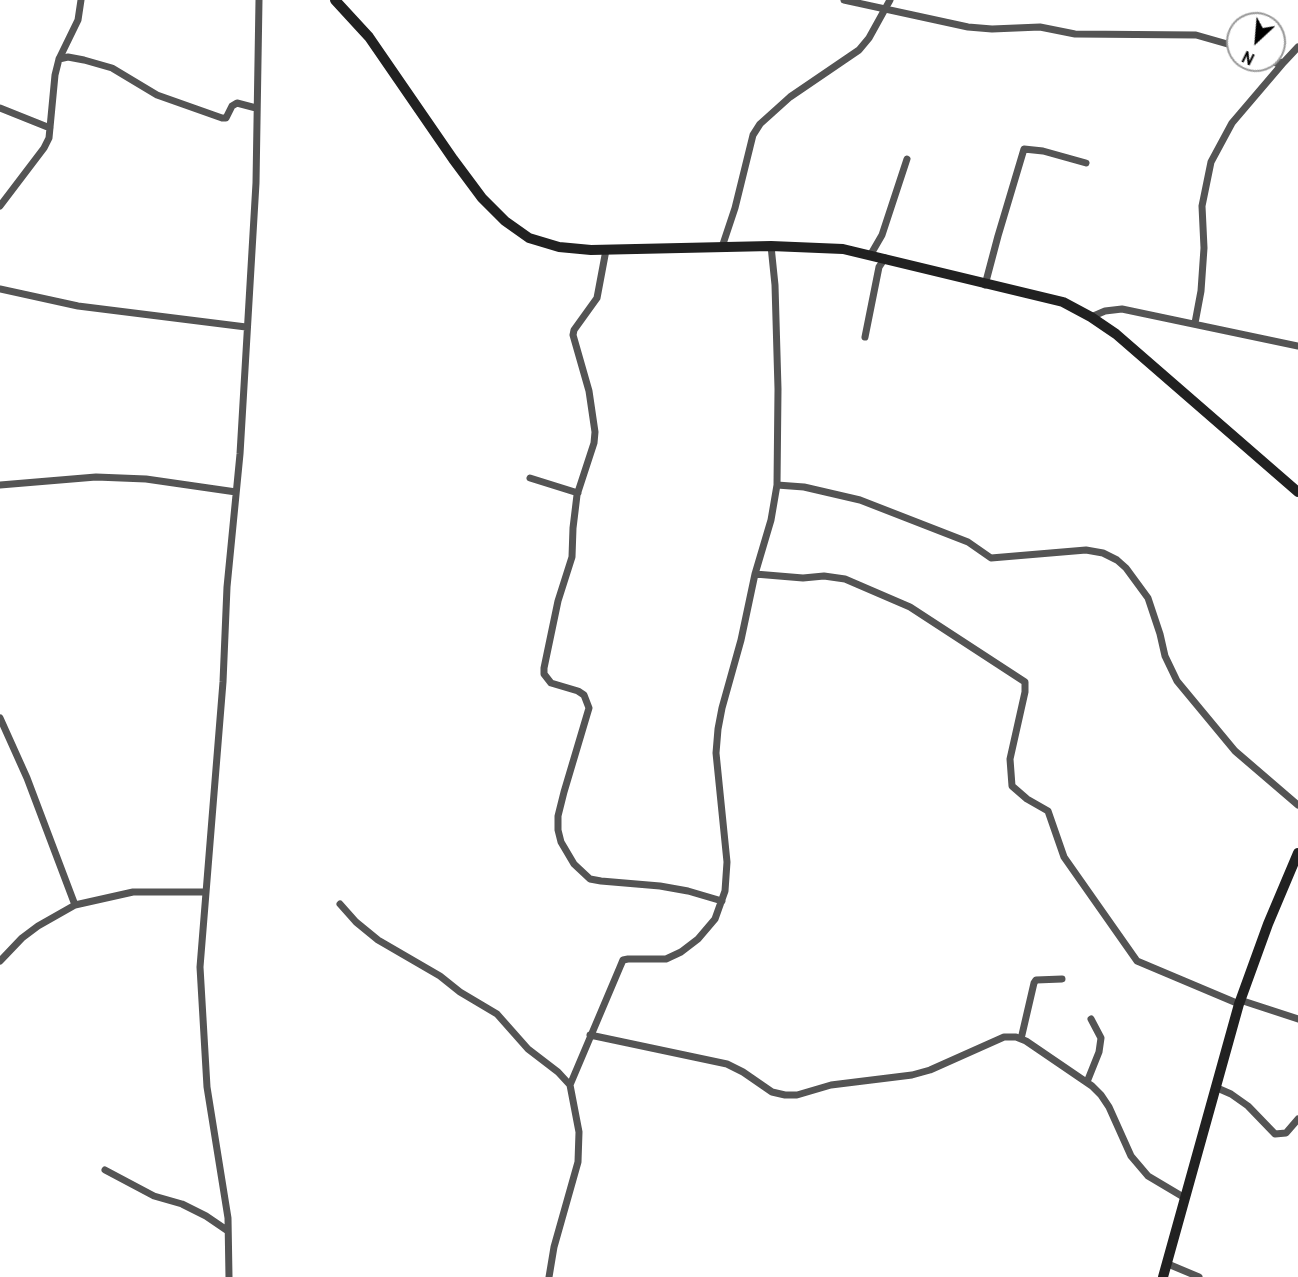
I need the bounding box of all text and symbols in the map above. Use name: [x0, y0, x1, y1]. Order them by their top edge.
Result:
north arrow: [1226, 12, 1286, 72]
text: N: [1239, 45, 1259, 68]

